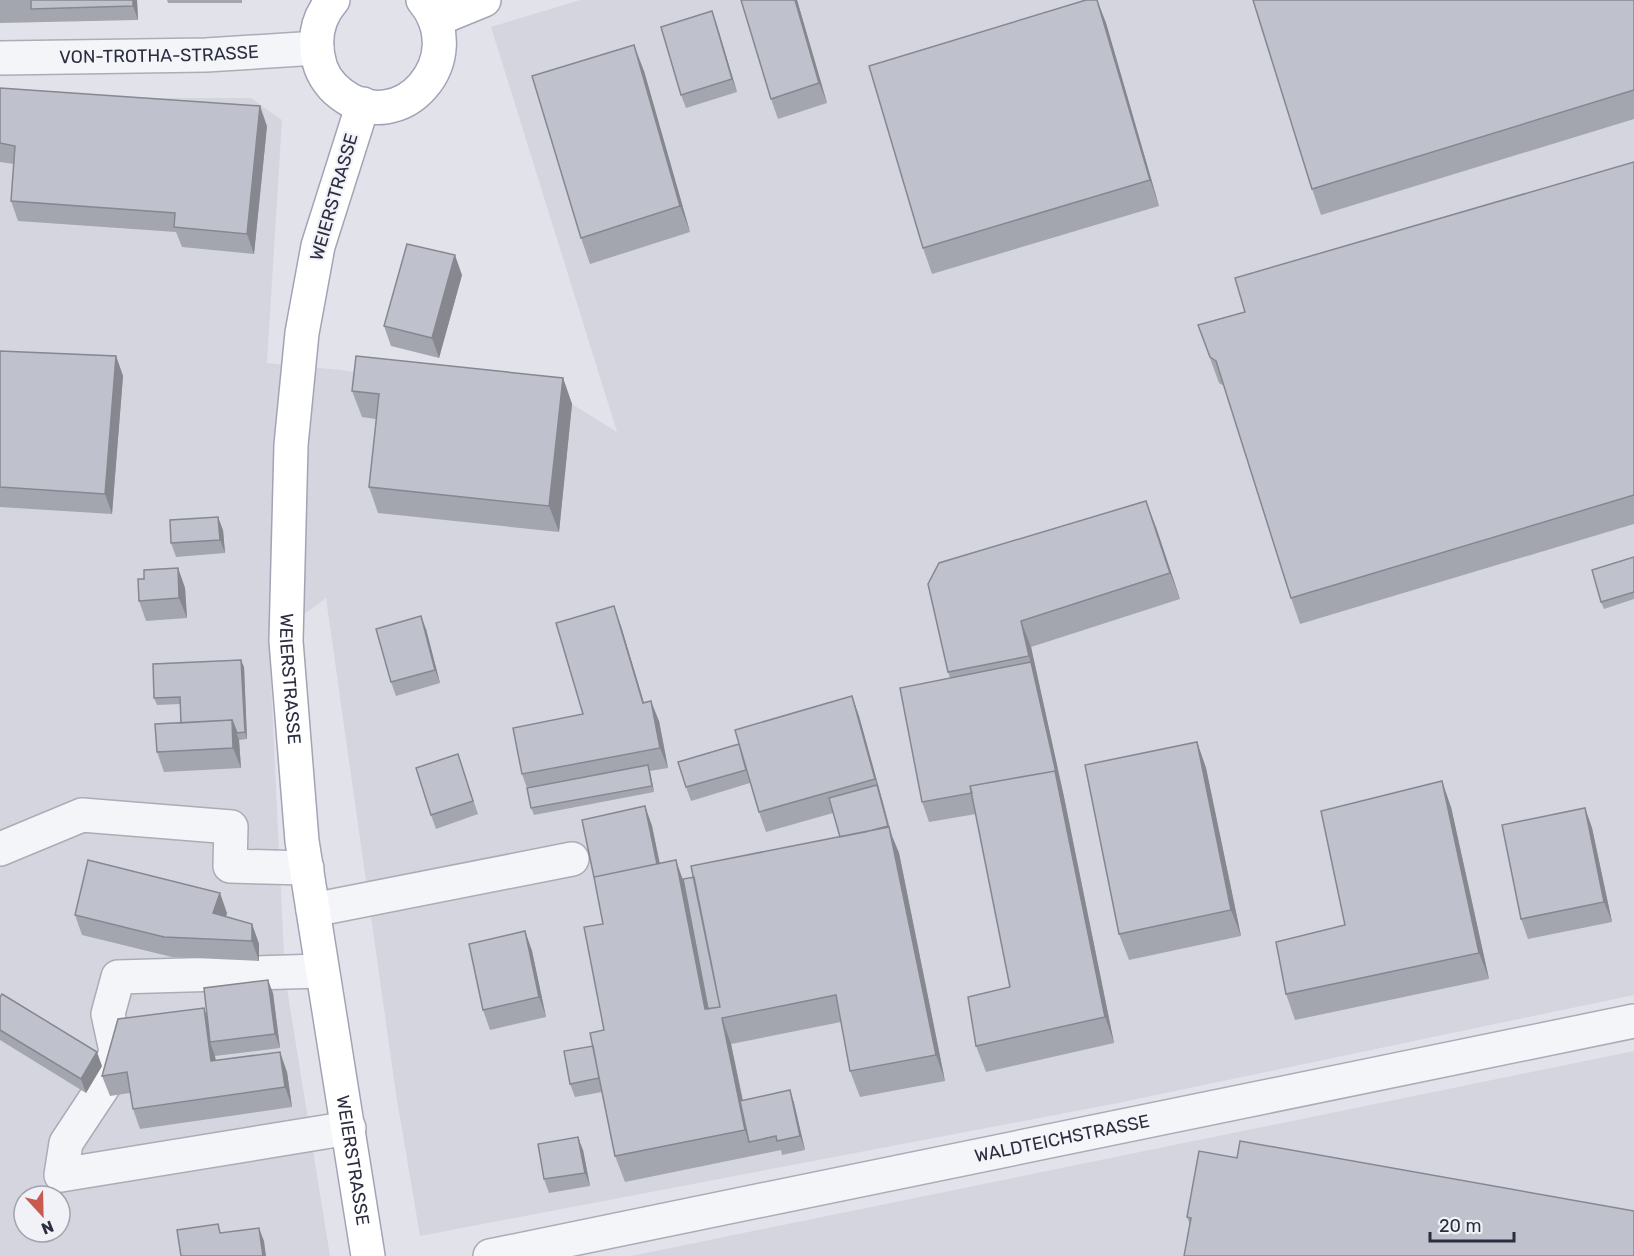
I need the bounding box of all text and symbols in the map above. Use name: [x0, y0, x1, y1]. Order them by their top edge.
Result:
street label: VON-TROTHA-STRASSE: [59, 41, 259, 68]
street label: WEIERSTRASSE: [305, 131, 363, 263]
street label: WEIERSTRASSE: [275, 613, 305, 745]
street label: WEIERSTRASSE: [332, 1094, 374, 1227]
street label: WALDTEICHSTRASSE: [973, 1110, 1151, 1167]
north arrow: [12, 1184, 72, 1244]
scale bar: [1430, 1205, 1514, 1243]
text: 20 m: [1439, 1215, 1481, 1237]
text: N: [39, 1216, 56, 1238]

